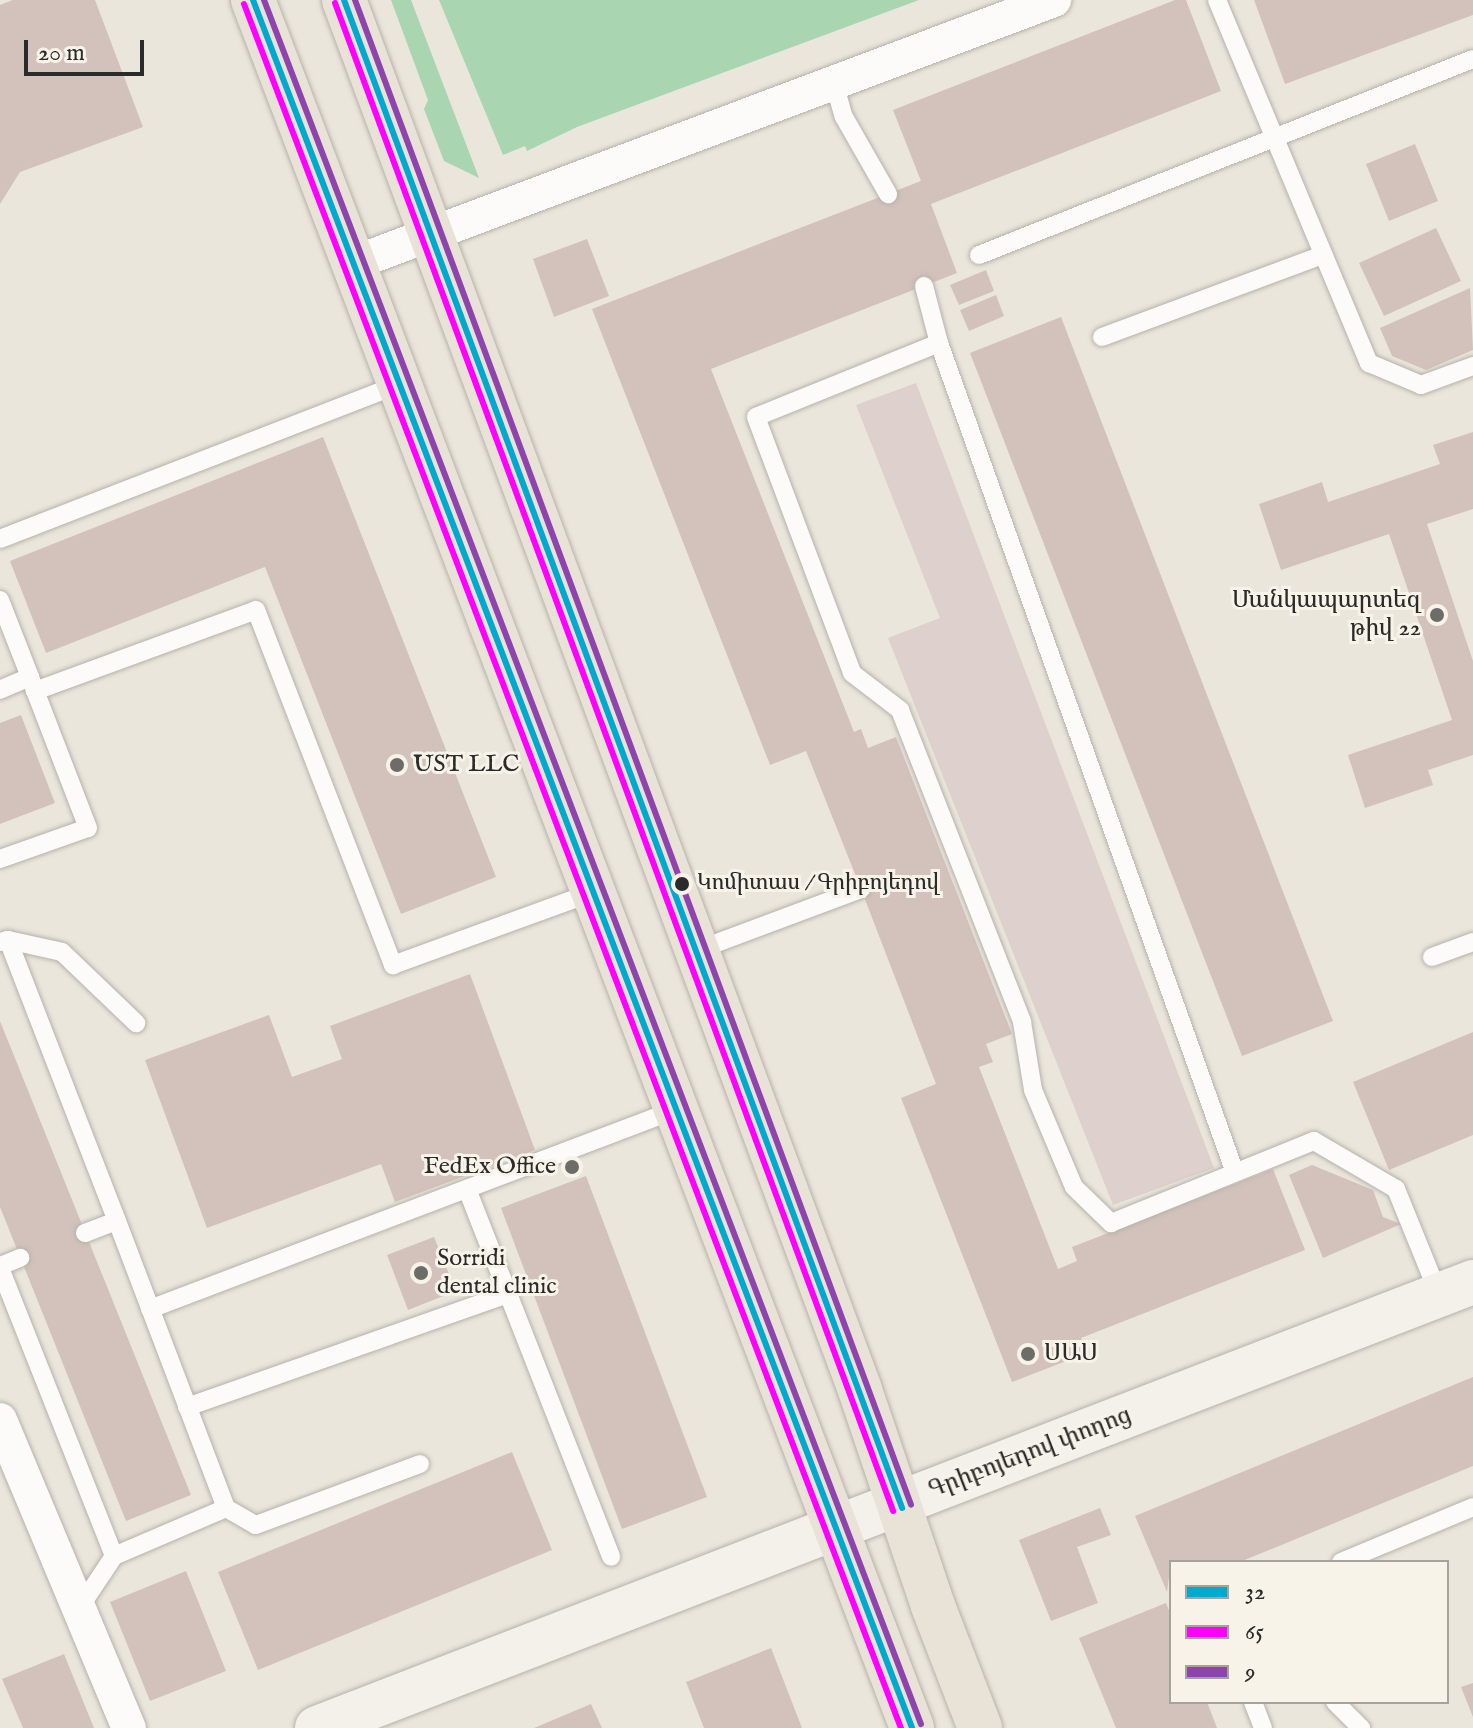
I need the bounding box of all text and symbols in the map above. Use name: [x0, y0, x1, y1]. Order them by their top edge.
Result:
scale bar: [28, 24, 148, 74]
text: 20 m: [38, 38, 85, 69]
place label: Մանկապարտեզ թիվ 22: [1232, 587, 1421, 643]
marker: Մանկապարտեզ թիվ 22: [1428, 606, 1446, 624]
place label: UST LLC: [413, 751, 519, 779]
marker: UST LLC: [388, 756, 406, 774]
place label: Կոմիտաս / Գրիբոյեդով: [697, 871, 940, 897]
marker: Կոմիտաս / Գրիբոյեդով: [674, 876, 690, 892]
place label: FedEx Office: [424, 1153, 556, 1181]
marker: FedEx Office: [563, 1158, 581, 1176]
place label: Sorridi dental clinic: [437, 1245, 557, 1301]
marker: Sorridi dental clinic: [412, 1264, 430, 1282]
place label: ՍԱՍ: [1044, 1340, 1098, 1368]
marker: ՍԱՍ: [1019, 1345, 1037, 1363]
street label: Գրիբոյեդով փողոց: [924, 1401, 1136, 1505]
legend: [1169, 1560, 1449, 1704]
text: 32: [1245, 1577, 1265, 1608]
text: 65: [1245, 1617, 1264, 1648]
text: 9: [1245, 1657, 1255, 1688]

